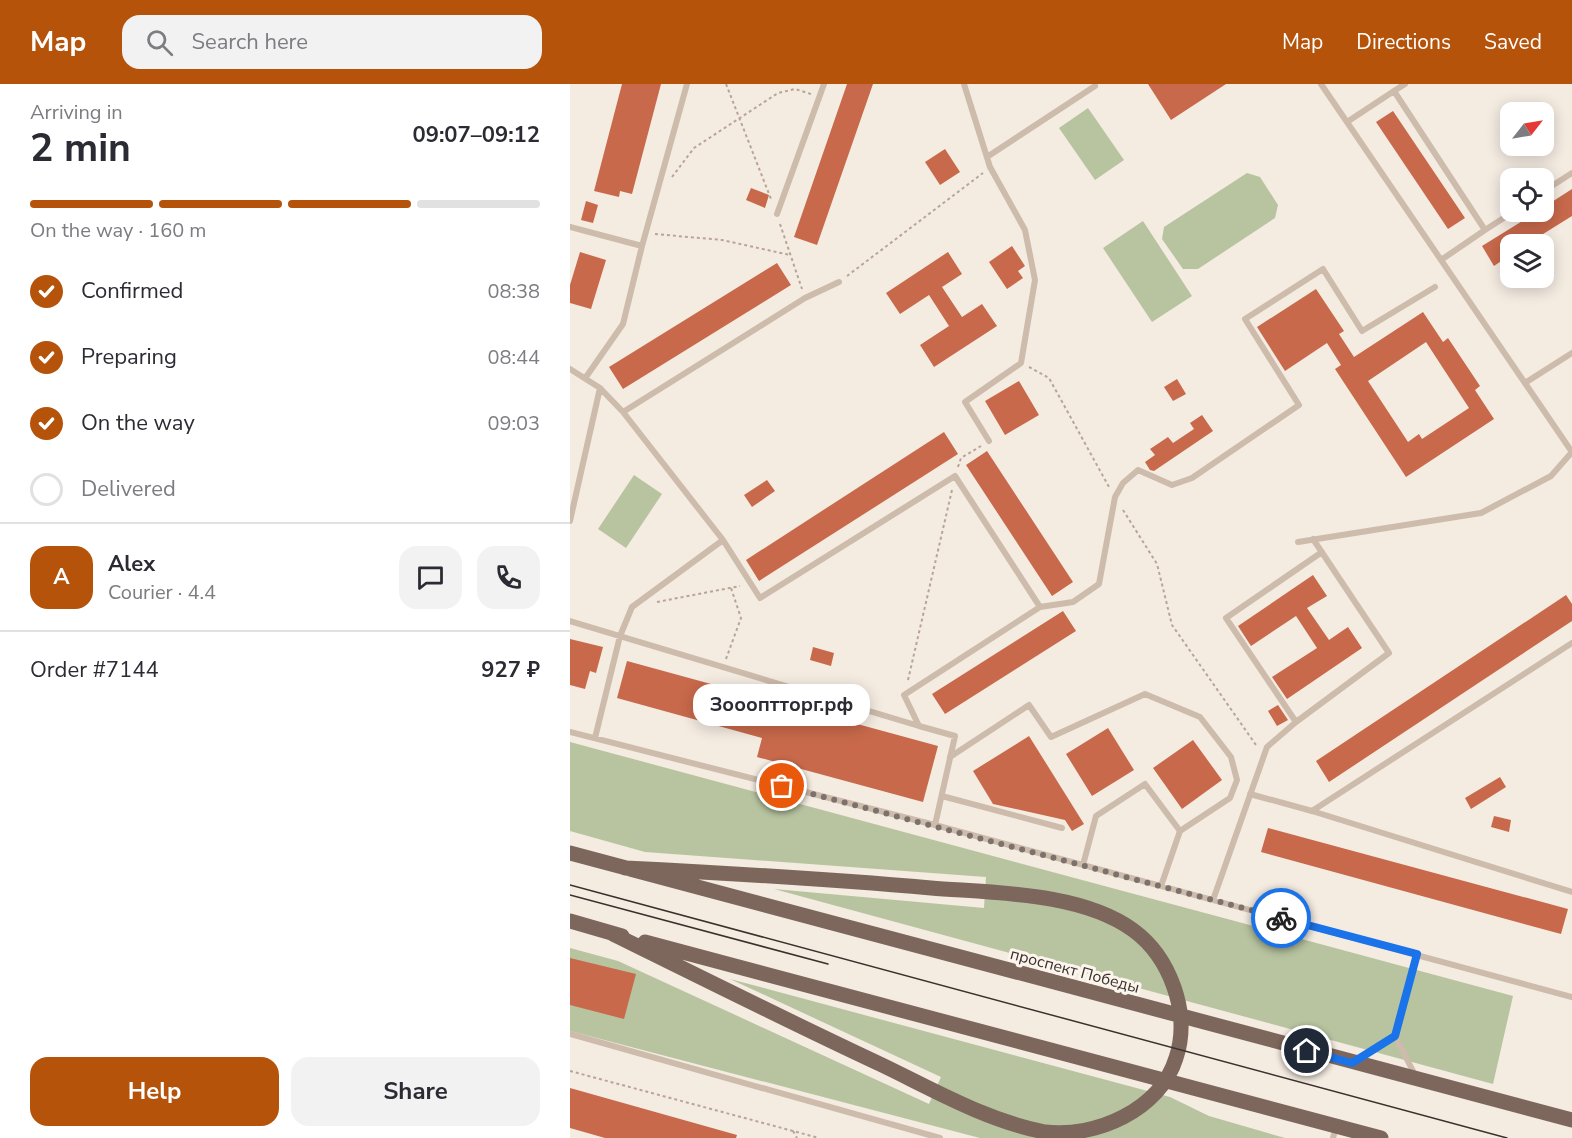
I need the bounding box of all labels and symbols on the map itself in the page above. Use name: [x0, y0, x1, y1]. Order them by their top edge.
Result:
north arrow: [1500, 102, 1554, 156]
callout: Зоооптторг.рф: [694, 684, 870, 726]
pin: [756, 760, 807, 811]
courier: [1251, 888, 1311, 948]
street label: проспект Победы: [1008, 943, 1142, 999]
pin: [1281, 1025, 1332, 1076]

